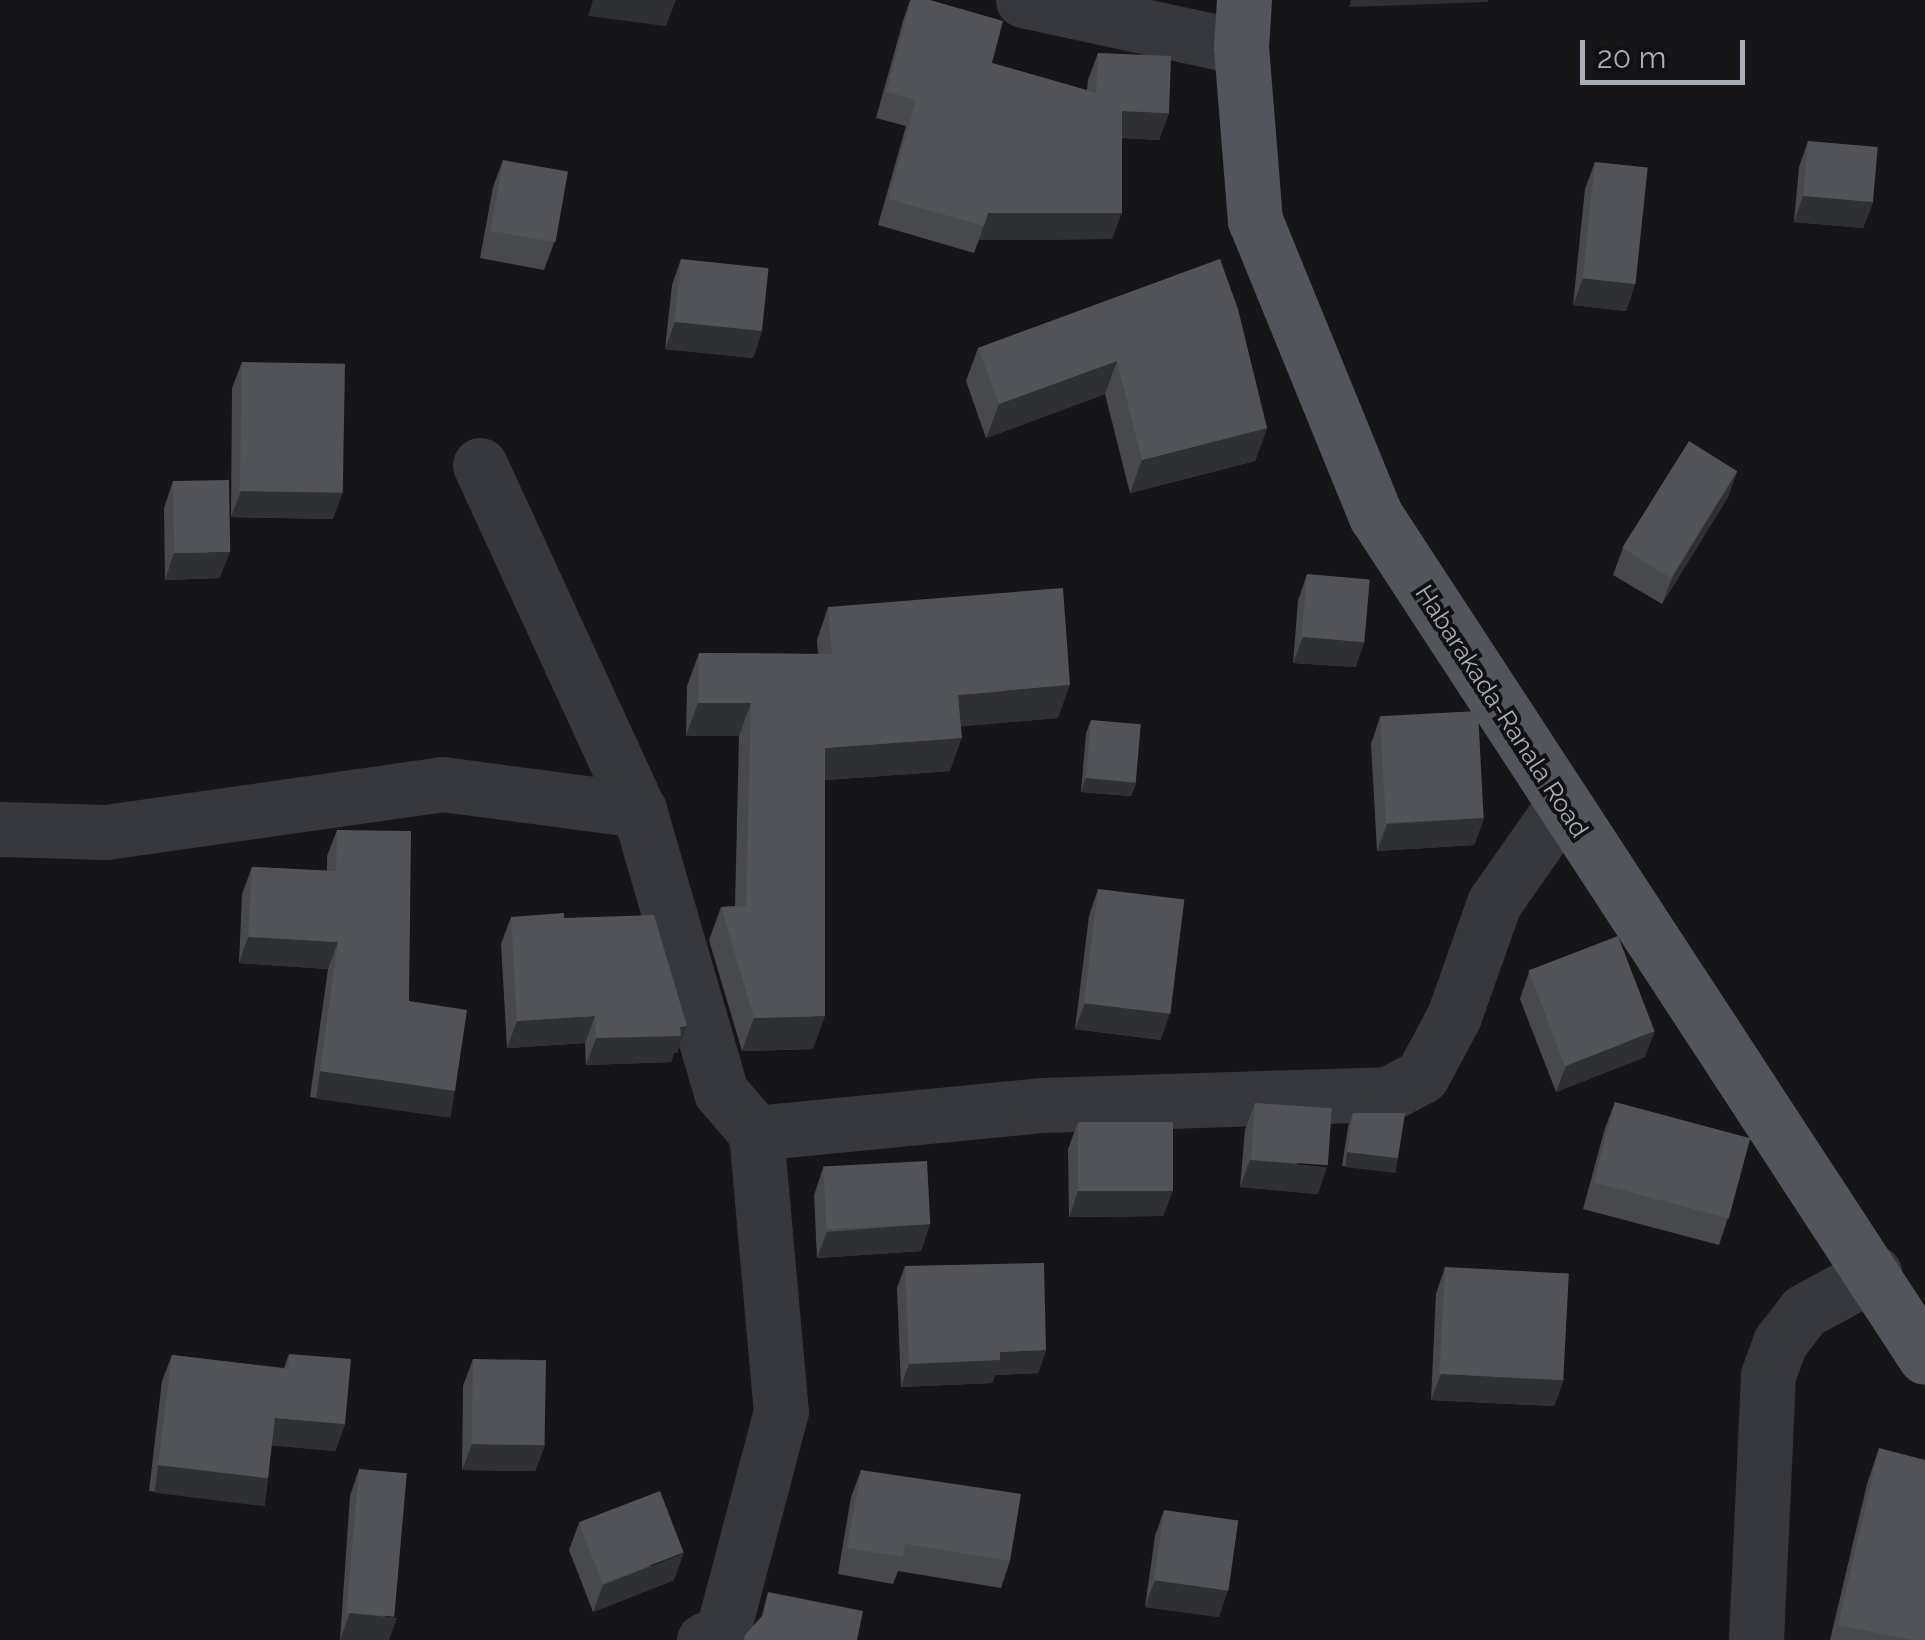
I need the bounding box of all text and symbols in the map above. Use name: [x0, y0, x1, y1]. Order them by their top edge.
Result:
scale bar: [1585, 20, 1750, 82]
text: 20 m: [1597, 40, 1666, 75]
street label: Habarakada-Ranala Road: [1409, 579, 1595, 843]

